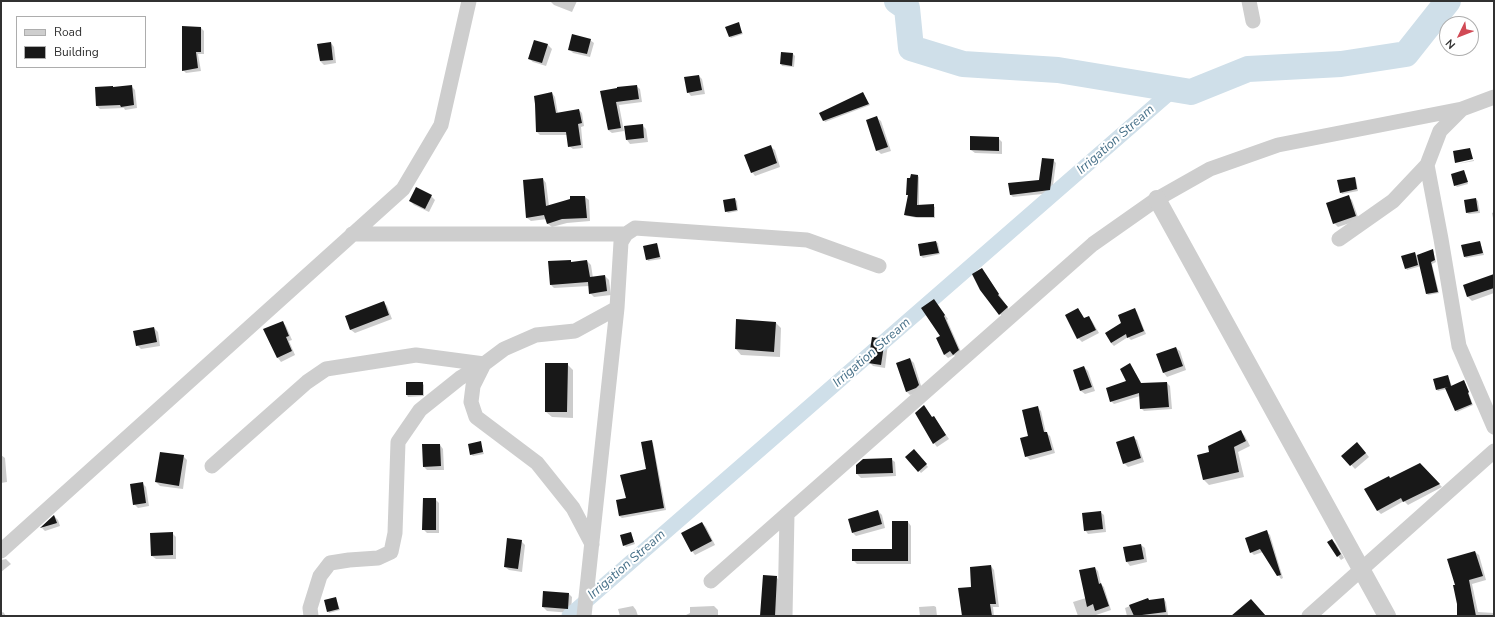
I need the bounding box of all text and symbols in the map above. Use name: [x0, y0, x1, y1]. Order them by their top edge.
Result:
legend: [16, 16, 146, 68]
north arrow: [1439, 16, 1479, 56]
text: Road: [54, 24, 82, 40]
text: N: [1442, 36, 1459, 52]
text: Building: [54, 44, 99, 60]
water label: Irrigation Stream: [1074, 102, 1158, 178]
water label: Irrigation Stream: [830, 315, 914, 391]
water label: Irrigation Stream: [585, 527, 669, 603]

